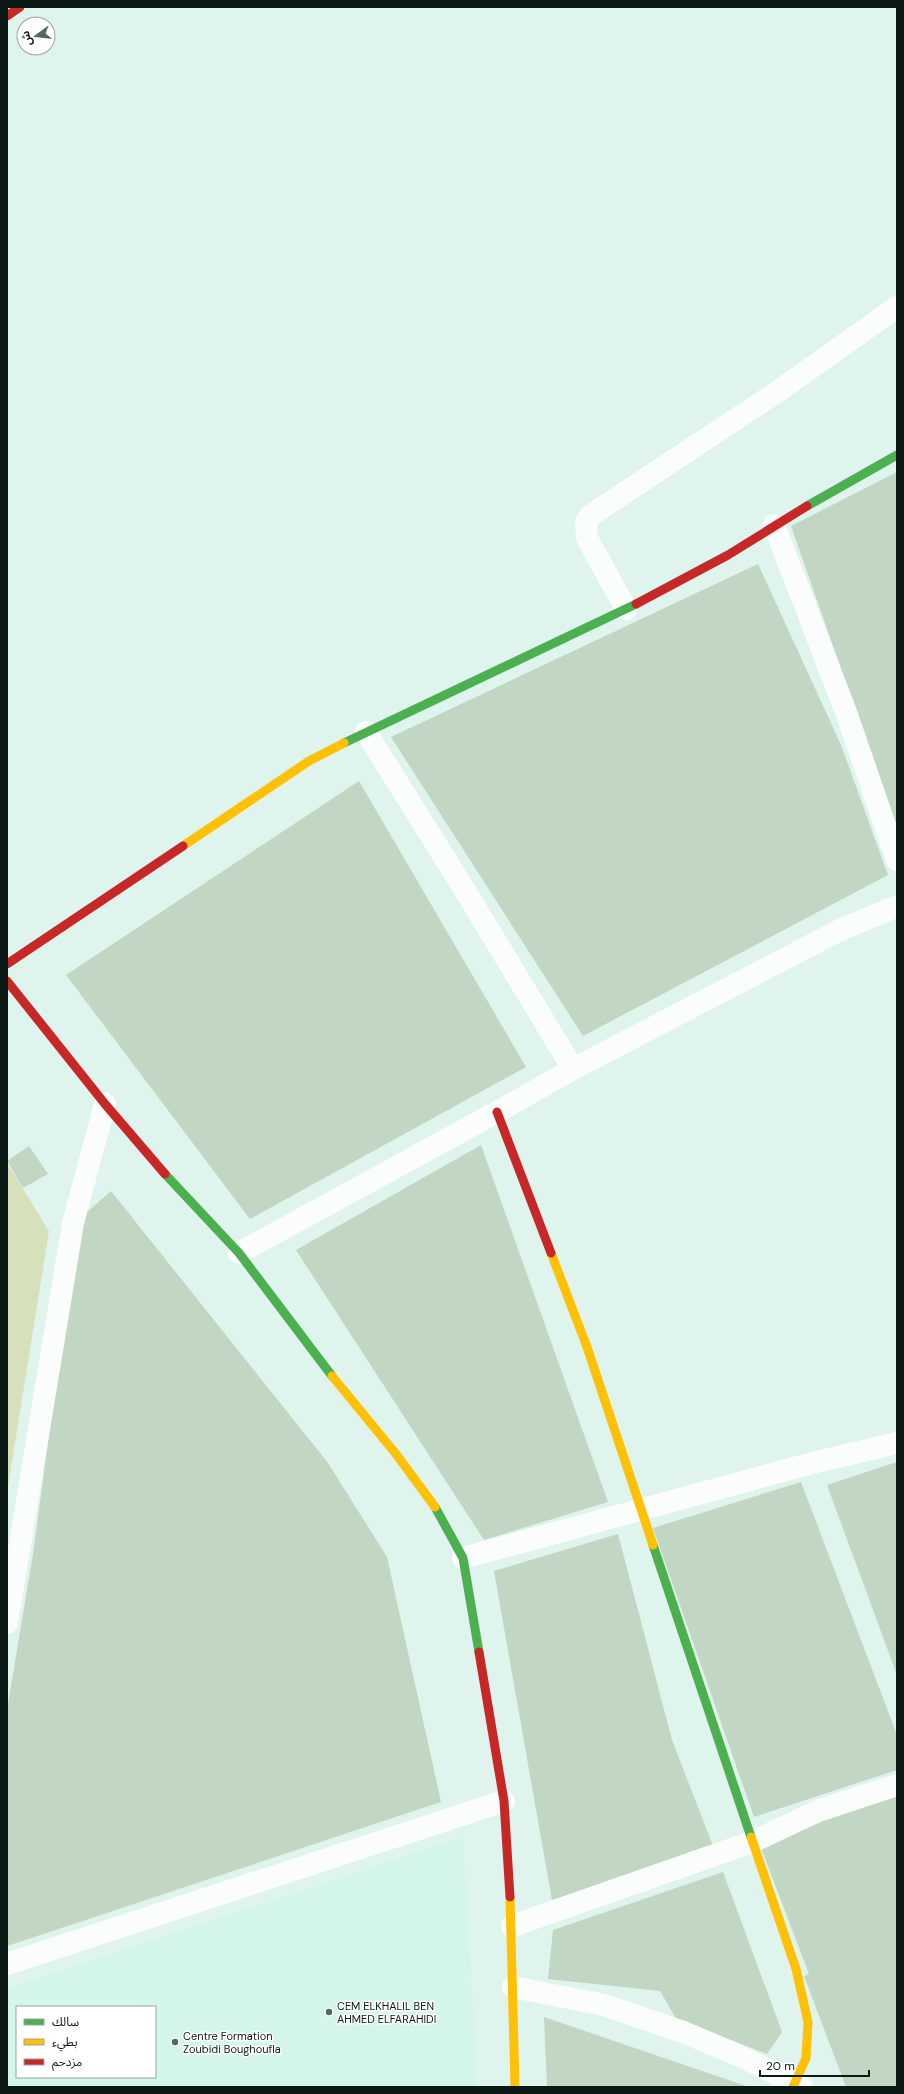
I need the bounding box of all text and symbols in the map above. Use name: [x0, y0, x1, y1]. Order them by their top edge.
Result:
north arrow: [16, 16, 56, 56]
text: ش: [18, 29, 35, 48]
place label: CEM ELKHALIL BEN AHMED ELFARAHIDI: [337, 1999, 436, 2026]
legend: [16, 2006, 156, 2078]
marker: CEM ELKHALIL BEN AHMED ELFARAHIDI: [324, 2007, 334, 2017]
text: سالك: [52, 2014, 79, 2030]
place label: Centre Formation Zoubidi Boughoufla: [183, 2029, 281, 2056]
text: بطيء: [52, 2034, 78, 2052]
marker: Centre Formation Zoubidi Boughoufla: [170, 2037, 180, 2047]
scale bar: [760, 2052, 869, 2078]
text: مزدحم: [52, 2054, 82, 2071]
text: 20 m: [766, 2058, 795, 2074]

